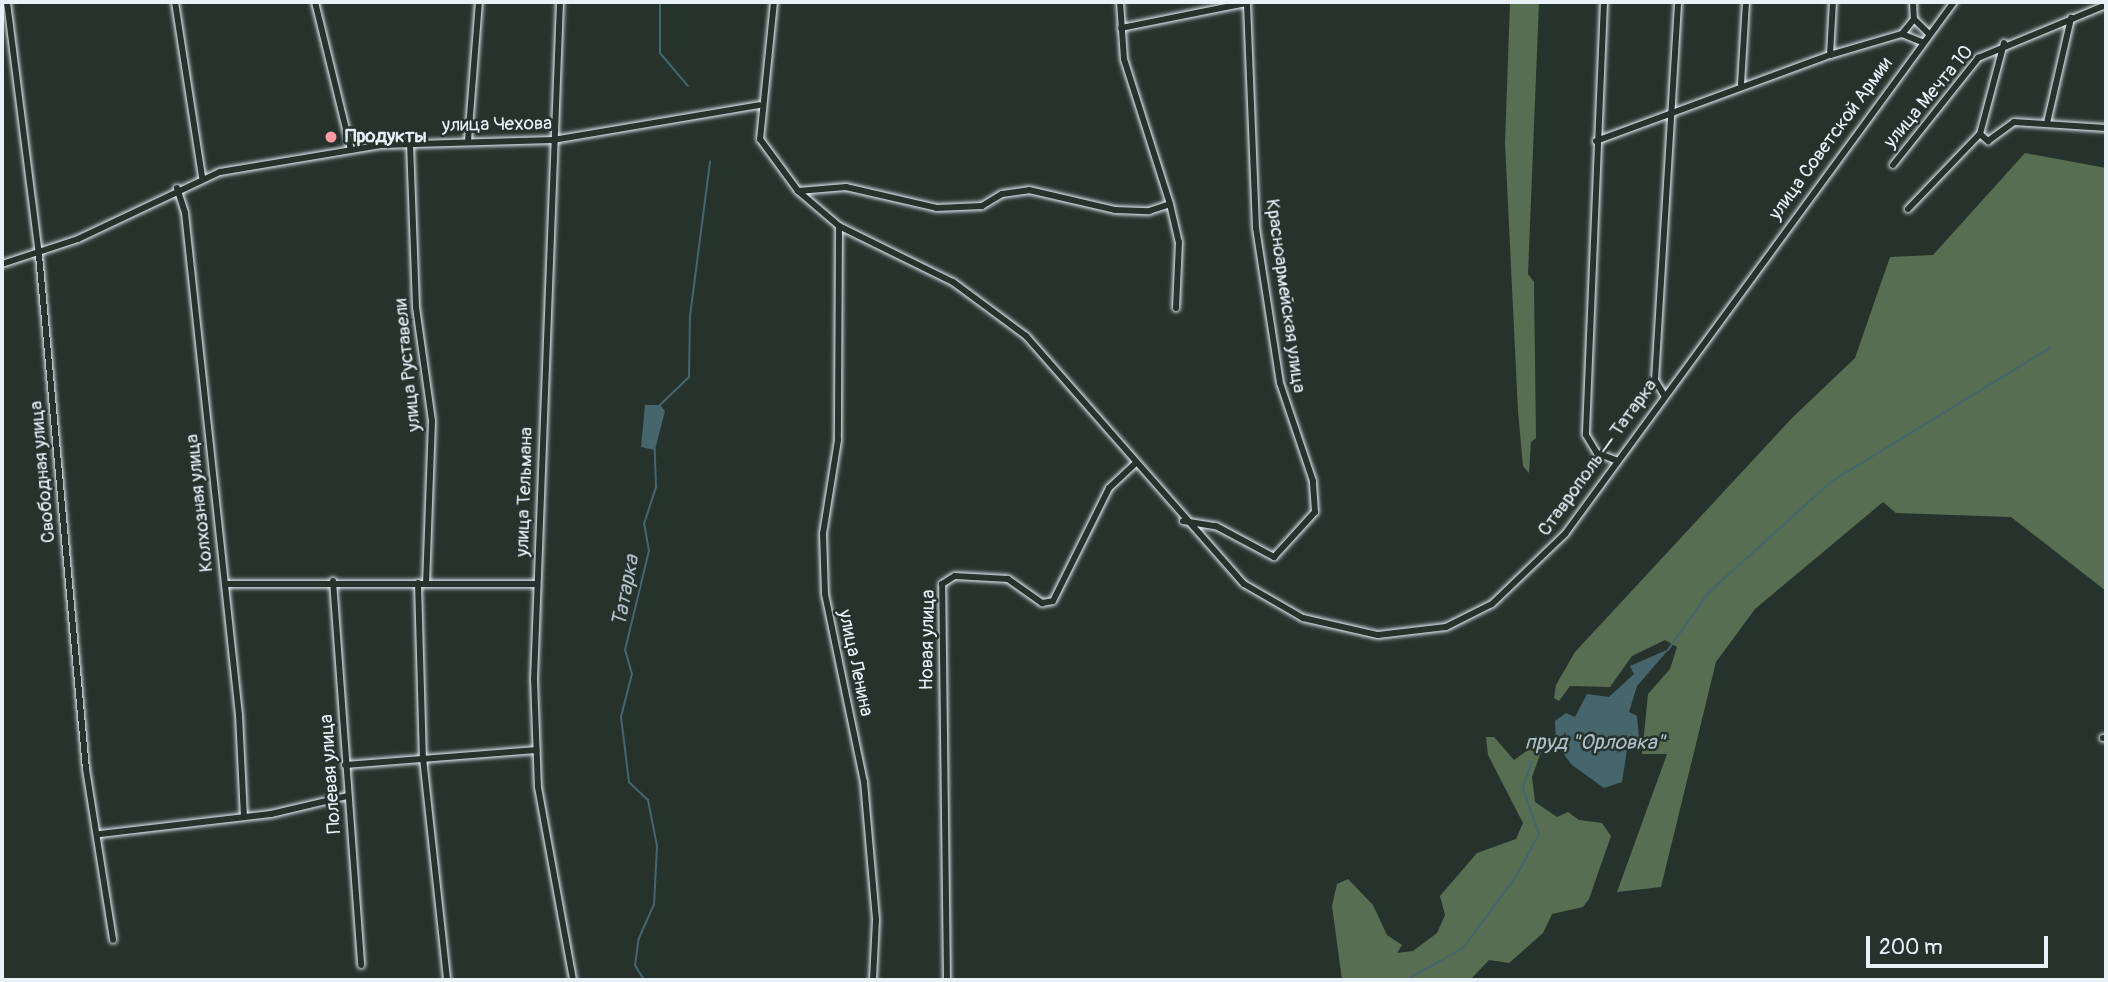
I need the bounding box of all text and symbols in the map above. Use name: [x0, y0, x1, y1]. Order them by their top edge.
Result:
street label: улица Мечта 10: [1879, 41, 1979, 153]
street label: улица Советской Армии: [1764, 53, 1898, 225]
street label: улица Чехова: [442, 113, 552, 137]
place label: Продукты: [345, 126, 427, 148]
marker: Продукты: [323, 129, 339, 145]
street label: Красноармейская улица: [1260, 198, 1310, 394]
street label: улица Руставели: [390, 297, 426, 433]
street label: Ставрополь — Татарка: [1533, 375, 1663, 541]
street label: Свободная улица: [25, 400, 61, 544]
street label: улица Тельмана: [511, 427, 539, 557]
street label: Колхозная улица: [181, 433, 219, 573]
water label: Татарка: [607, 553, 645, 629]
street label: Новая улица: [916, 589, 940, 691]
street label: улица Ленина: [833, 608, 877, 718]
street label: Полевая улица: [315, 714, 347, 834]
water label: пруд "Орловка": [1525, 730, 1665, 756]
scale bar: [1870, 922, 2052, 966]
text: 200 m: [1879, 934, 1943, 961]

